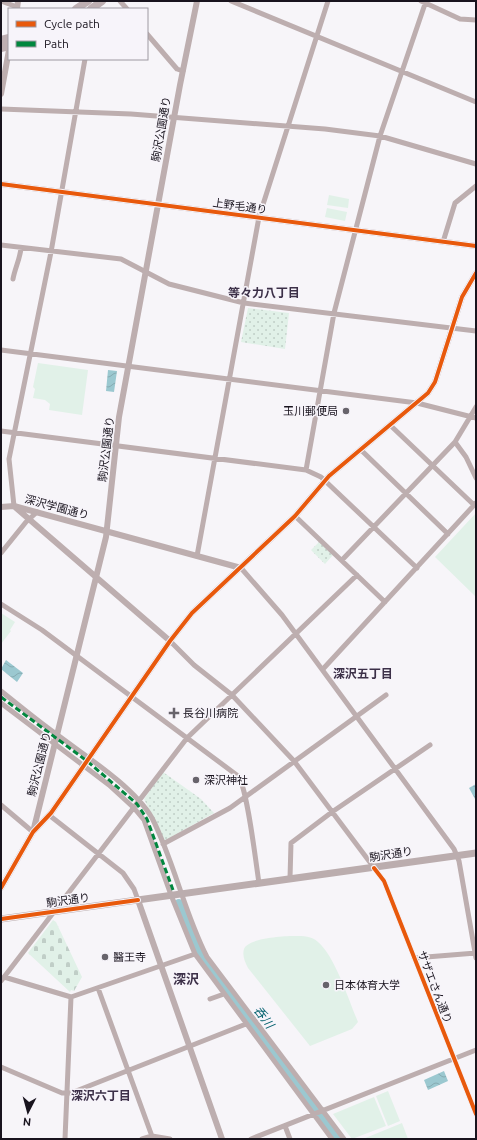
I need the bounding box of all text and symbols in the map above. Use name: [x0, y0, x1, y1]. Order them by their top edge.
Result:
legend: [8, 8, 148, 60]
text: Cycle path: [44, 17, 100, 30]
text: Path: [44, 37, 69, 50]
street label: 駒沢公園通り: [149, 95, 173, 163]
street label: 上野毛通り: [212, 196, 268, 216]
district label: 等々力八丁目: [228, 286, 300, 299]
place label: 玉川郵便局: [283, 405, 338, 417]
marker: 玉川郵便局: [341, 406, 351, 416]
street label: 駒沢公園通り: [96, 416, 116, 482]
street label: 深沢学園通り: [24, 493, 90, 521]
district label: 深沢五丁目: [333, 667, 393, 680]
marker: 長谷川病院: [168, 707, 180, 719]
place label: 長谷川病院: [183, 707, 238, 719]
street label: 駒沢公園通り: [25, 731, 53, 797]
place label: 深沢神社: [204, 774, 248, 786]
marker: 深沢神社: [191, 775, 201, 785]
street label: 駒沢通り: [368, 845, 414, 863]
street label: 駒沢通り: [45, 891, 91, 909]
street label: サザエさん通り: [416, 949, 454, 1025]
place label: 醫王寺: [113, 951, 146, 963]
marker: 醫王寺: [100, 952, 110, 962]
district label: 深沢: [173, 972, 199, 986]
place label: 日本体育大学: [334, 979, 400, 991]
marker: 日本体育大学: [321, 980, 331, 990]
water label: 呑川: [252, 1003, 278, 1032]
district label: 深沢六丁目: [71, 1089, 131, 1102]
north arrow: [8, 1092, 48, 1132]
text: N: [22, 1116, 32, 1128]

